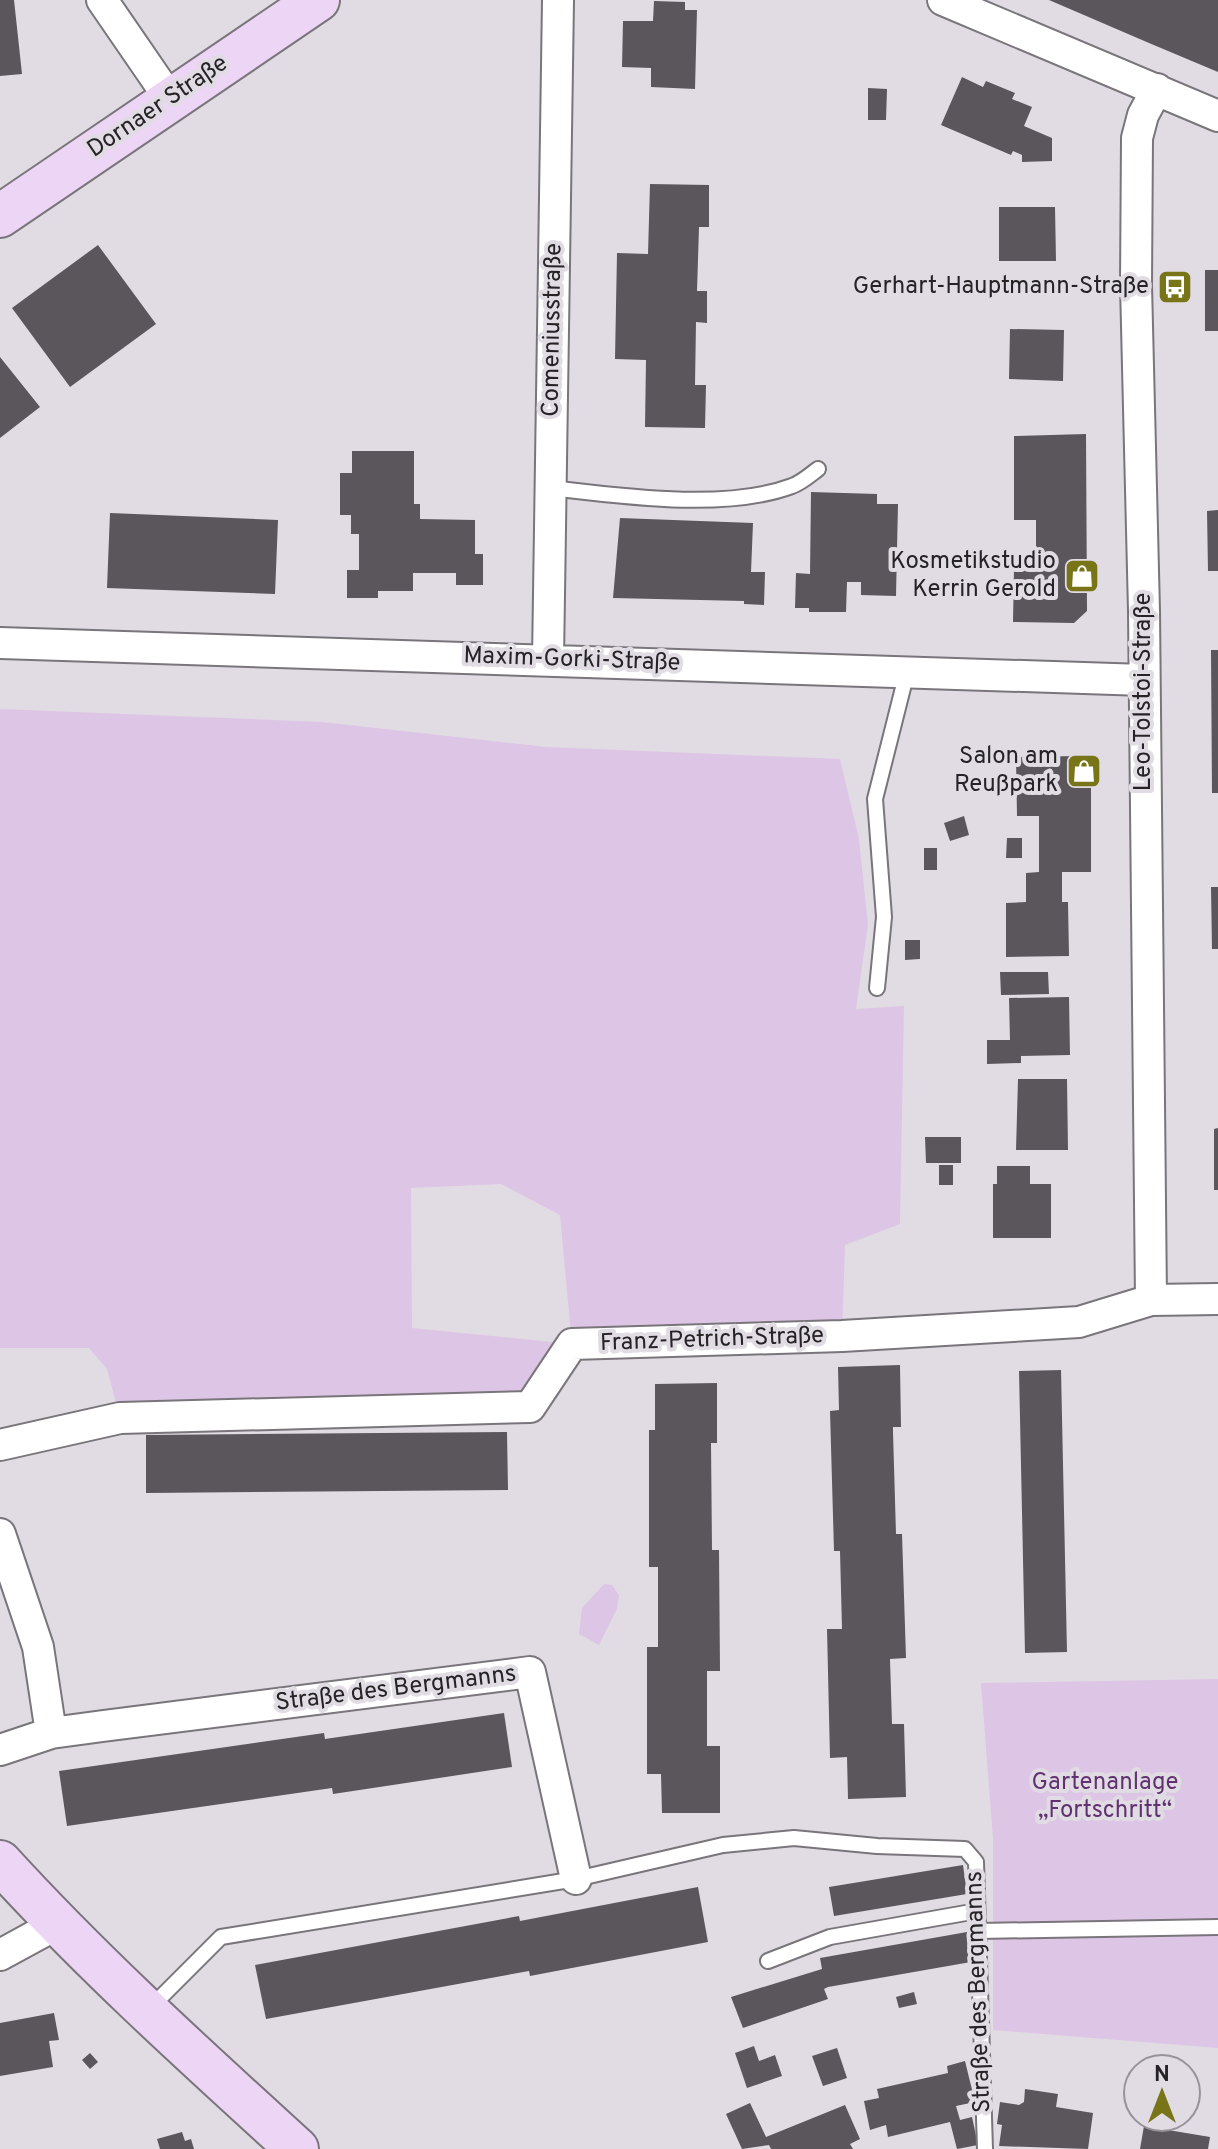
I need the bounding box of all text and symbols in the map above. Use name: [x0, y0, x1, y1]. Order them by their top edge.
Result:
street label: Dornaer Straße: [82, 49, 234, 165]
street label: Comeniusstraße: [536, 243, 570, 417]
bus stop icon: Gerhart-Hauptmann-Straße: [1156, 268, 1194, 306]
place label: Gerhart-Hauptmann-Straße: [853, 272, 1149, 302]
place label: Kosmetikstudio Kerrin Gerold: [890, 547, 1056, 605]
shop icon: Kosmetikstudio Kerrin Gerold: [1063, 557, 1101, 595]
street label: Leo-Tolstoi-Straße: [1129, 593, 1159, 791]
street label: Maxim-Gorki-Straße: [463, 641, 681, 679]
place label: Salon am Reußpark: [954, 742, 1058, 800]
shop icon: Salon am Reußpark: [1065, 752, 1103, 790]
street label: Franz-Petrich-Straße: [599, 1321, 825, 1359]
street label: Straße des Bergmanns: [274, 1659, 518, 1719]
park label: Gartenanlage „Fortschritt“: [1032, 1768, 1178, 1826]
street label: Straße des Bergmanns: [960, 1871, 998, 2113]
north arrow: [1122, 2053, 1202, 2133]
text: N: [1154, 2062, 1170, 2089]

